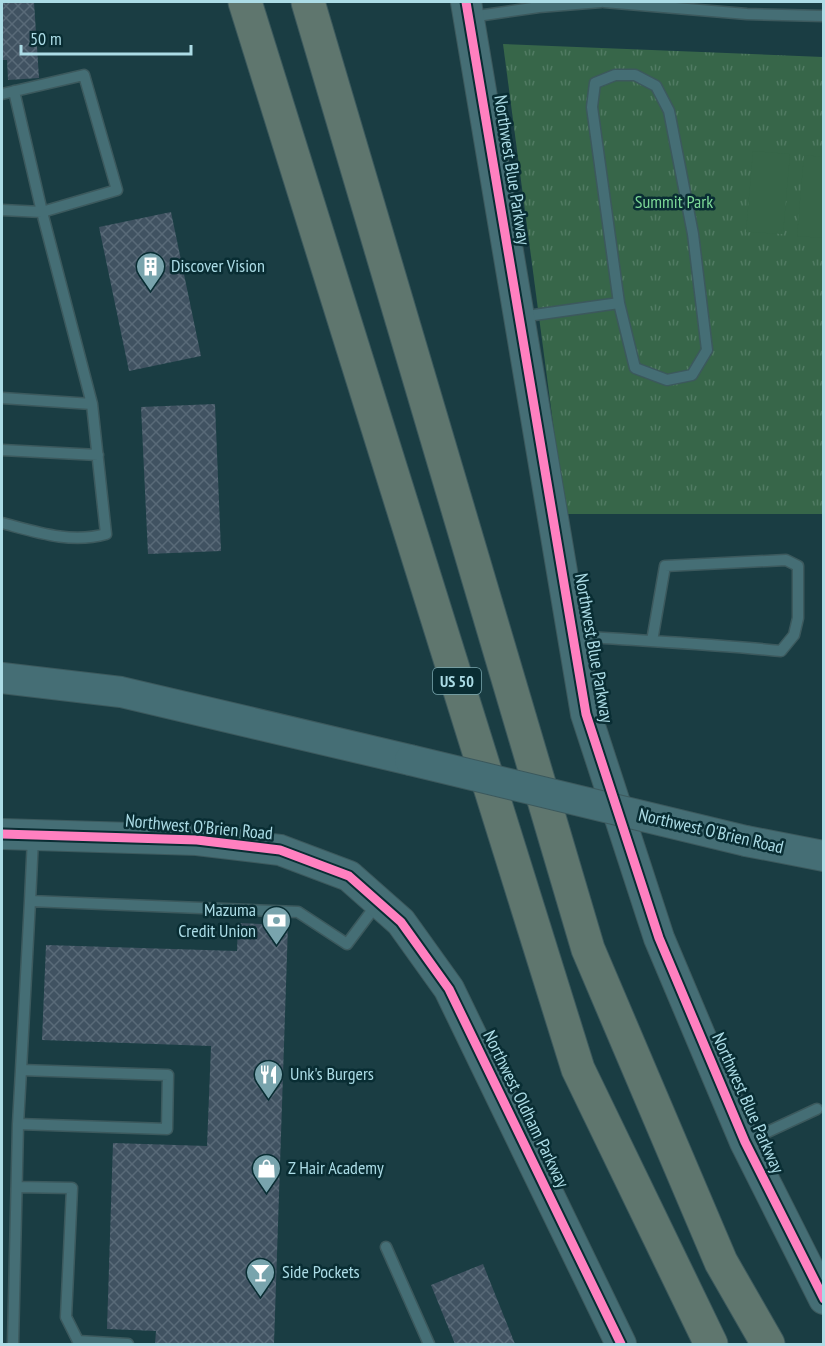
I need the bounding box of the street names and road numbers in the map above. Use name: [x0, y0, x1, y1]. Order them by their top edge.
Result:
street label: Northwest Blue Parkway: [489, 93, 536, 247]
street label: Northwest Blue Parkway: [570, 571, 619, 725]
road number: US 50: [433, 668, 481, 694]
street label: Northwest O'Brien Road: [636, 803, 786, 858]
street label: Northwest O'Brien Road: [124, 809, 274, 844]
street label: Northwest Oldham Parkway: [478, 1026, 575, 1191]
street label: Northwest Blue Parkway: [707, 1029, 790, 1177]

